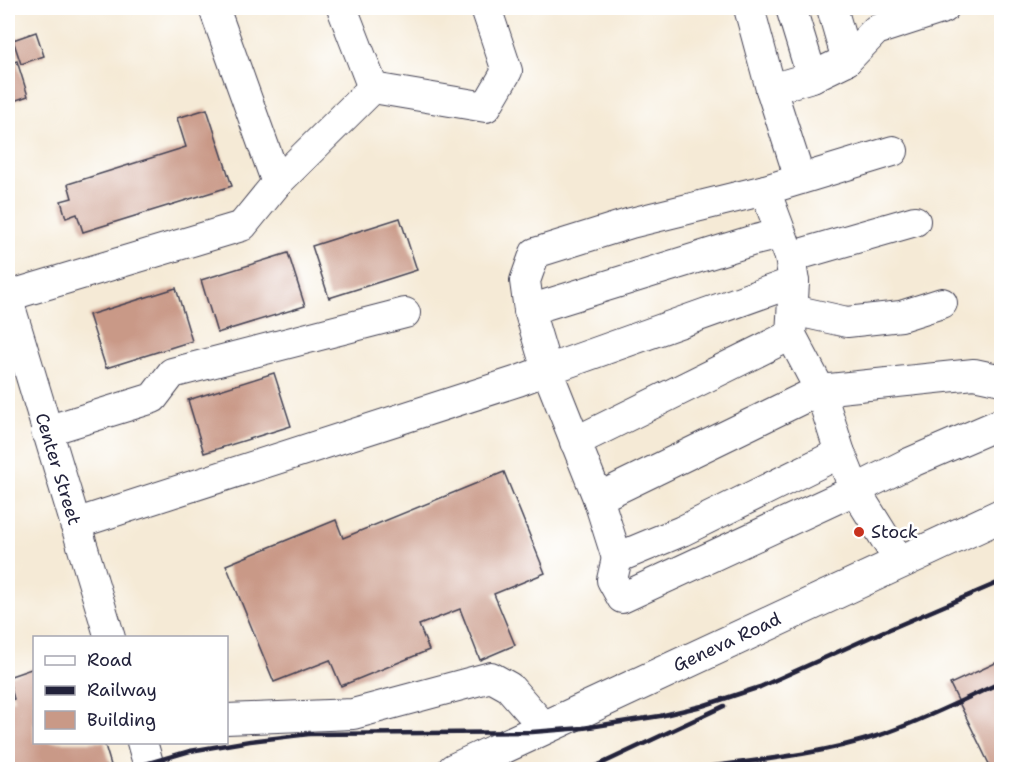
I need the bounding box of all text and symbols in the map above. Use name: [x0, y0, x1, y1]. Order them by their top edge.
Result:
street label: Center Street: [30, 410, 87, 528]
place label: Stock: [871, 520, 918, 544]
marker: Stock: [852, 525, 866, 539]
street label: Geneva Road: [669, 607, 785, 677]
legend: [33, 636, 228, 744]
text: Road: [87, 648, 132, 672]
text: Railway: [87, 678, 157, 702]
text: Building: [87, 708, 156, 732]

